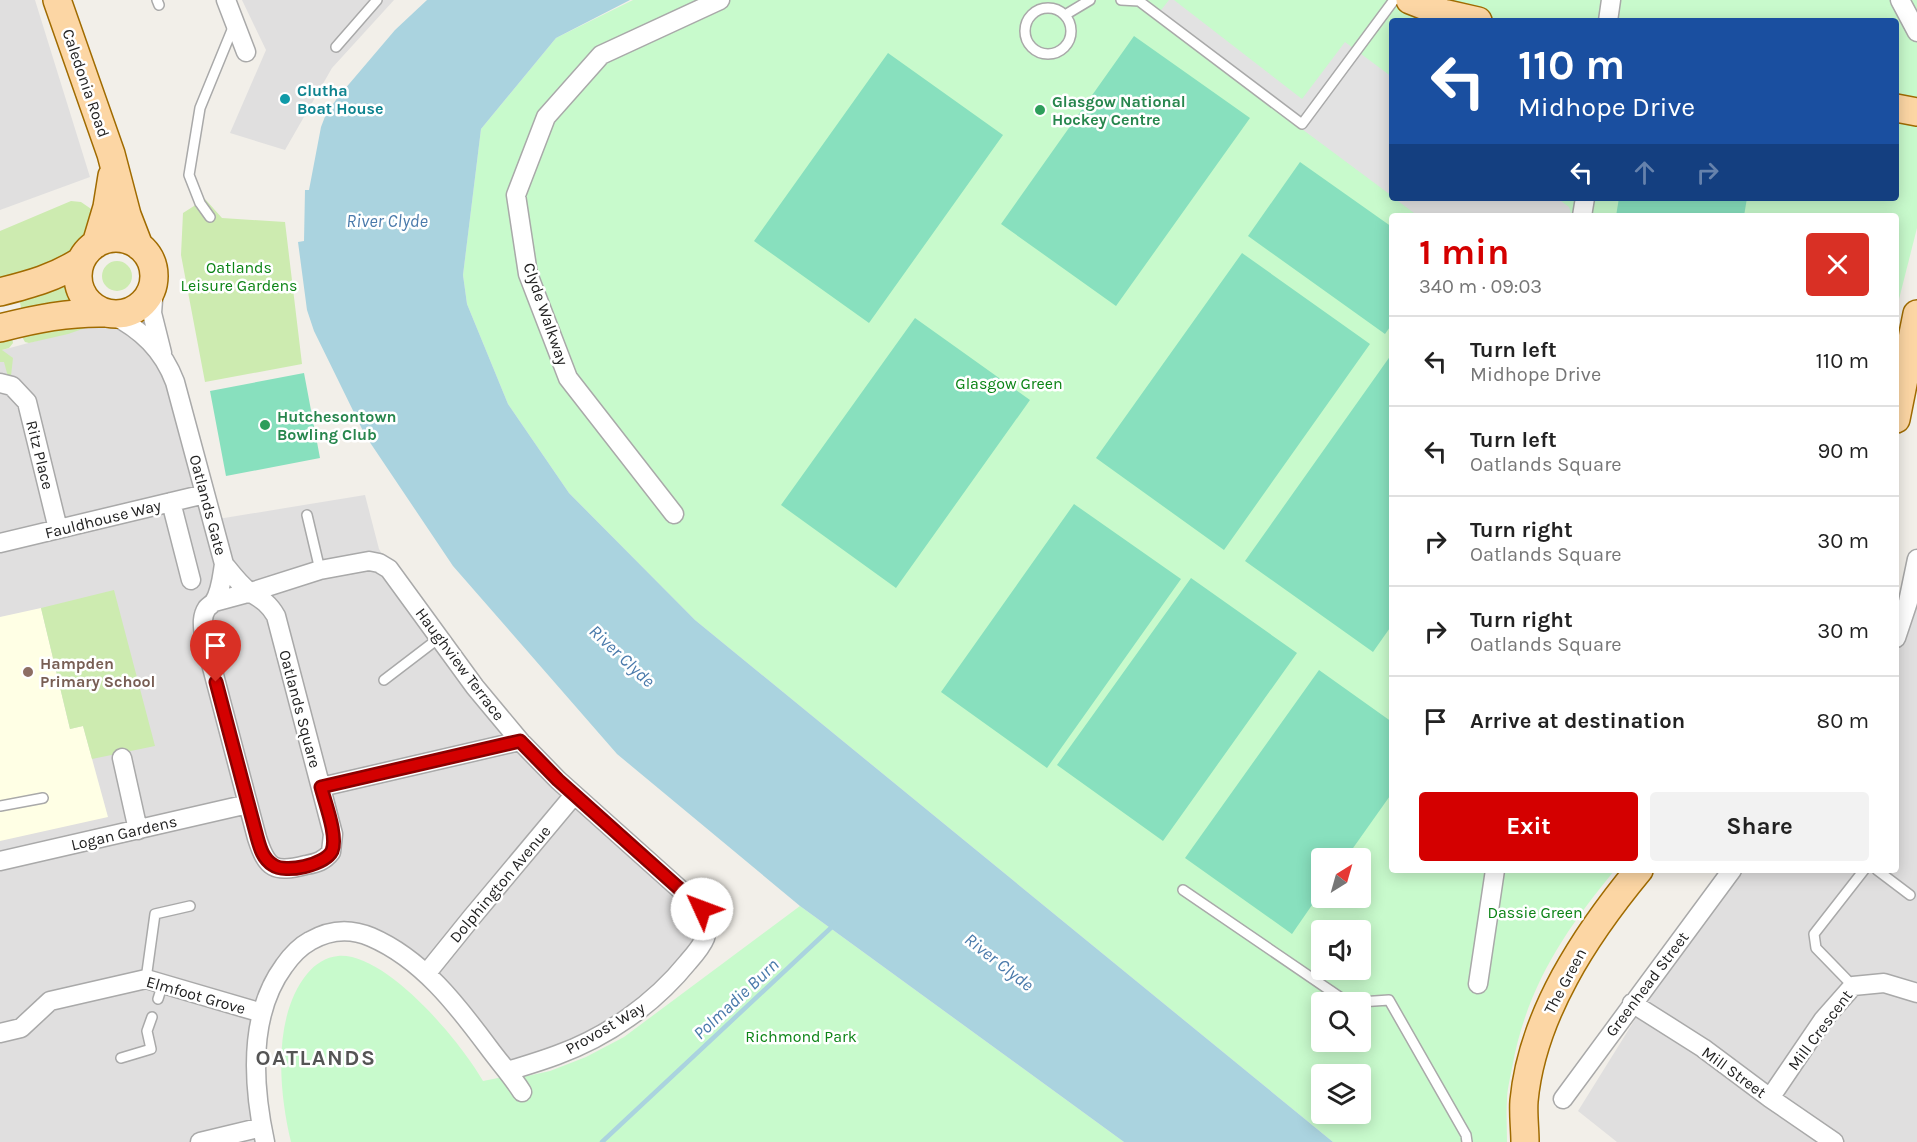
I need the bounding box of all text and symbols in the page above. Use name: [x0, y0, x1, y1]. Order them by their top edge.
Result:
street label: Caledonia Road: [59, 26, 113, 140]
text: 110 m: [1518, 40, 1625, 90]
icon: left: [1419, 42, 1497, 120]
place label: Clutha Boat House: [297, 81, 383, 118]
text: Midhope Drive: [1518, 91, 1695, 123]
marker: Clutha Boat House: [278, 92, 292, 106]
place label: Glasgow National Hockey Centre: [1052, 92, 1186, 129]
marker: Glasgow National Hockey Centre: [1033, 103, 1047, 117]
icon: left: [1565, 156, 1598, 189]
icon: ahead: [1628, 156, 1661, 189]
icon: right: [1691, 156, 1724, 189]
water label: River Clyde: [346, 210, 428, 232]
text: 1 min: [1419, 231, 1509, 273]
button: close: [1806, 233, 1869, 296]
park label: Oatlands Leisure Gardens: [180, 258, 298, 295]
street label: Clyde Walkway: [520, 260, 573, 368]
text: 340 m · 09:03: [1419, 275, 1542, 298]
text: Turn left: [1470, 337, 1557, 363]
icon: left: [1419, 345, 1452, 378]
text: 110 m: [1816, 348, 1869, 374]
text: Midhope Drive: [1470, 363, 1601, 386]
park label: Glasgow Green: [955, 374, 1063, 393]
place label: Hutchesontown Bowling Club: [277, 407, 396, 444]
street label: Ritz Place: [22, 418, 58, 492]
marker: Hutchesontown Bowling Club: [258, 418, 272, 432]
text: Turn left: [1470, 427, 1557, 453]
icon: left: [1419, 435, 1452, 468]
text: 90 m: [1817, 438, 1869, 464]
street label: Oatlands Gate: [185, 453, 231, 557]
text: Oatlands Square: [1470, 453, 1622, 476]
street label: Fauldhouse Way: [43, 495, 164, 543]
text: Turn right: [1470, 517, 1573, 543]
icon: right: [1419, 525, 1452, 558]
text: 30 m: [1817, 528, 1869, 554]
text: Oatlands Square: [1470, 543, 1622, 566]
street label: Haughview Terrace: [411, 604, 509, 724]
text: Turn right: [1470, 607, 1573, 633]
icon: right: [1419, 615, 1452, 648]
text: 30 m: [1817, 618, 1869, 644]
pin: [190, 620, 241, 682]
water label: River Clyde: [585, 620, 659, 692]
icon: arrive: [199, 629, 232, 662]
text: Oatlands Square: [1470, 633, 1622, 656]
street label: Oatlands Square: [275, 648, 325, 770]
place label: Hampden Primary School: [40, 654, 155, 691]
marker: Hampden Primary School: [21, 665, 35, 679]
icon: arrive: [1419, 705, 1452, 738]
text: Arrive at destination: [1470, 708, 1685, 734]
text: 80 m: [1817, 708, 1869, 734]
button: Exit: [1419, 792, 1638, 861]
button: Share: [1650, 792, 1869, 861]
street label: Logan Gardens: [69, 812, 179, 854]
street label: Dolphington Avenue: [445, 822, 555, 946]
north arrow: [1311, 848, 1371, 908]
map controls: [1311, 848, 1371, 1124]
position arrow: [670, 877, 734, 941]
park label: Dassie Green: [1487, 903, 1583, 922]
button: sound: [1311, 920, 1371, 980]
water label: River Clyde: [960, 928, 1038, 996]
street label: Greenhead Street: [1601, 928, 1693, 1040]
street label: The Green: [1540, 945, 1590, 1017]
water label: Polmadie Burn: [689, 954, 783, 1044]
street label: Elmfoot Grove: [144, 972, 248, 1018]
street label: Mill Crescent: [1784, 986, 1856, 1074]
button: search: [1311, 992, 1371, 1052]
street label: Provost Way: [562, 997, 649, 1058]
park label: Richmond Park: [745, 1027, 857, 1046]
street label: Mill Street: [1698, 1042, 1770, 1102]
district label: OATLANDS: [255, 1045, 377, 1071]
button: layers: [1311, 1064, 1371, 1124]

